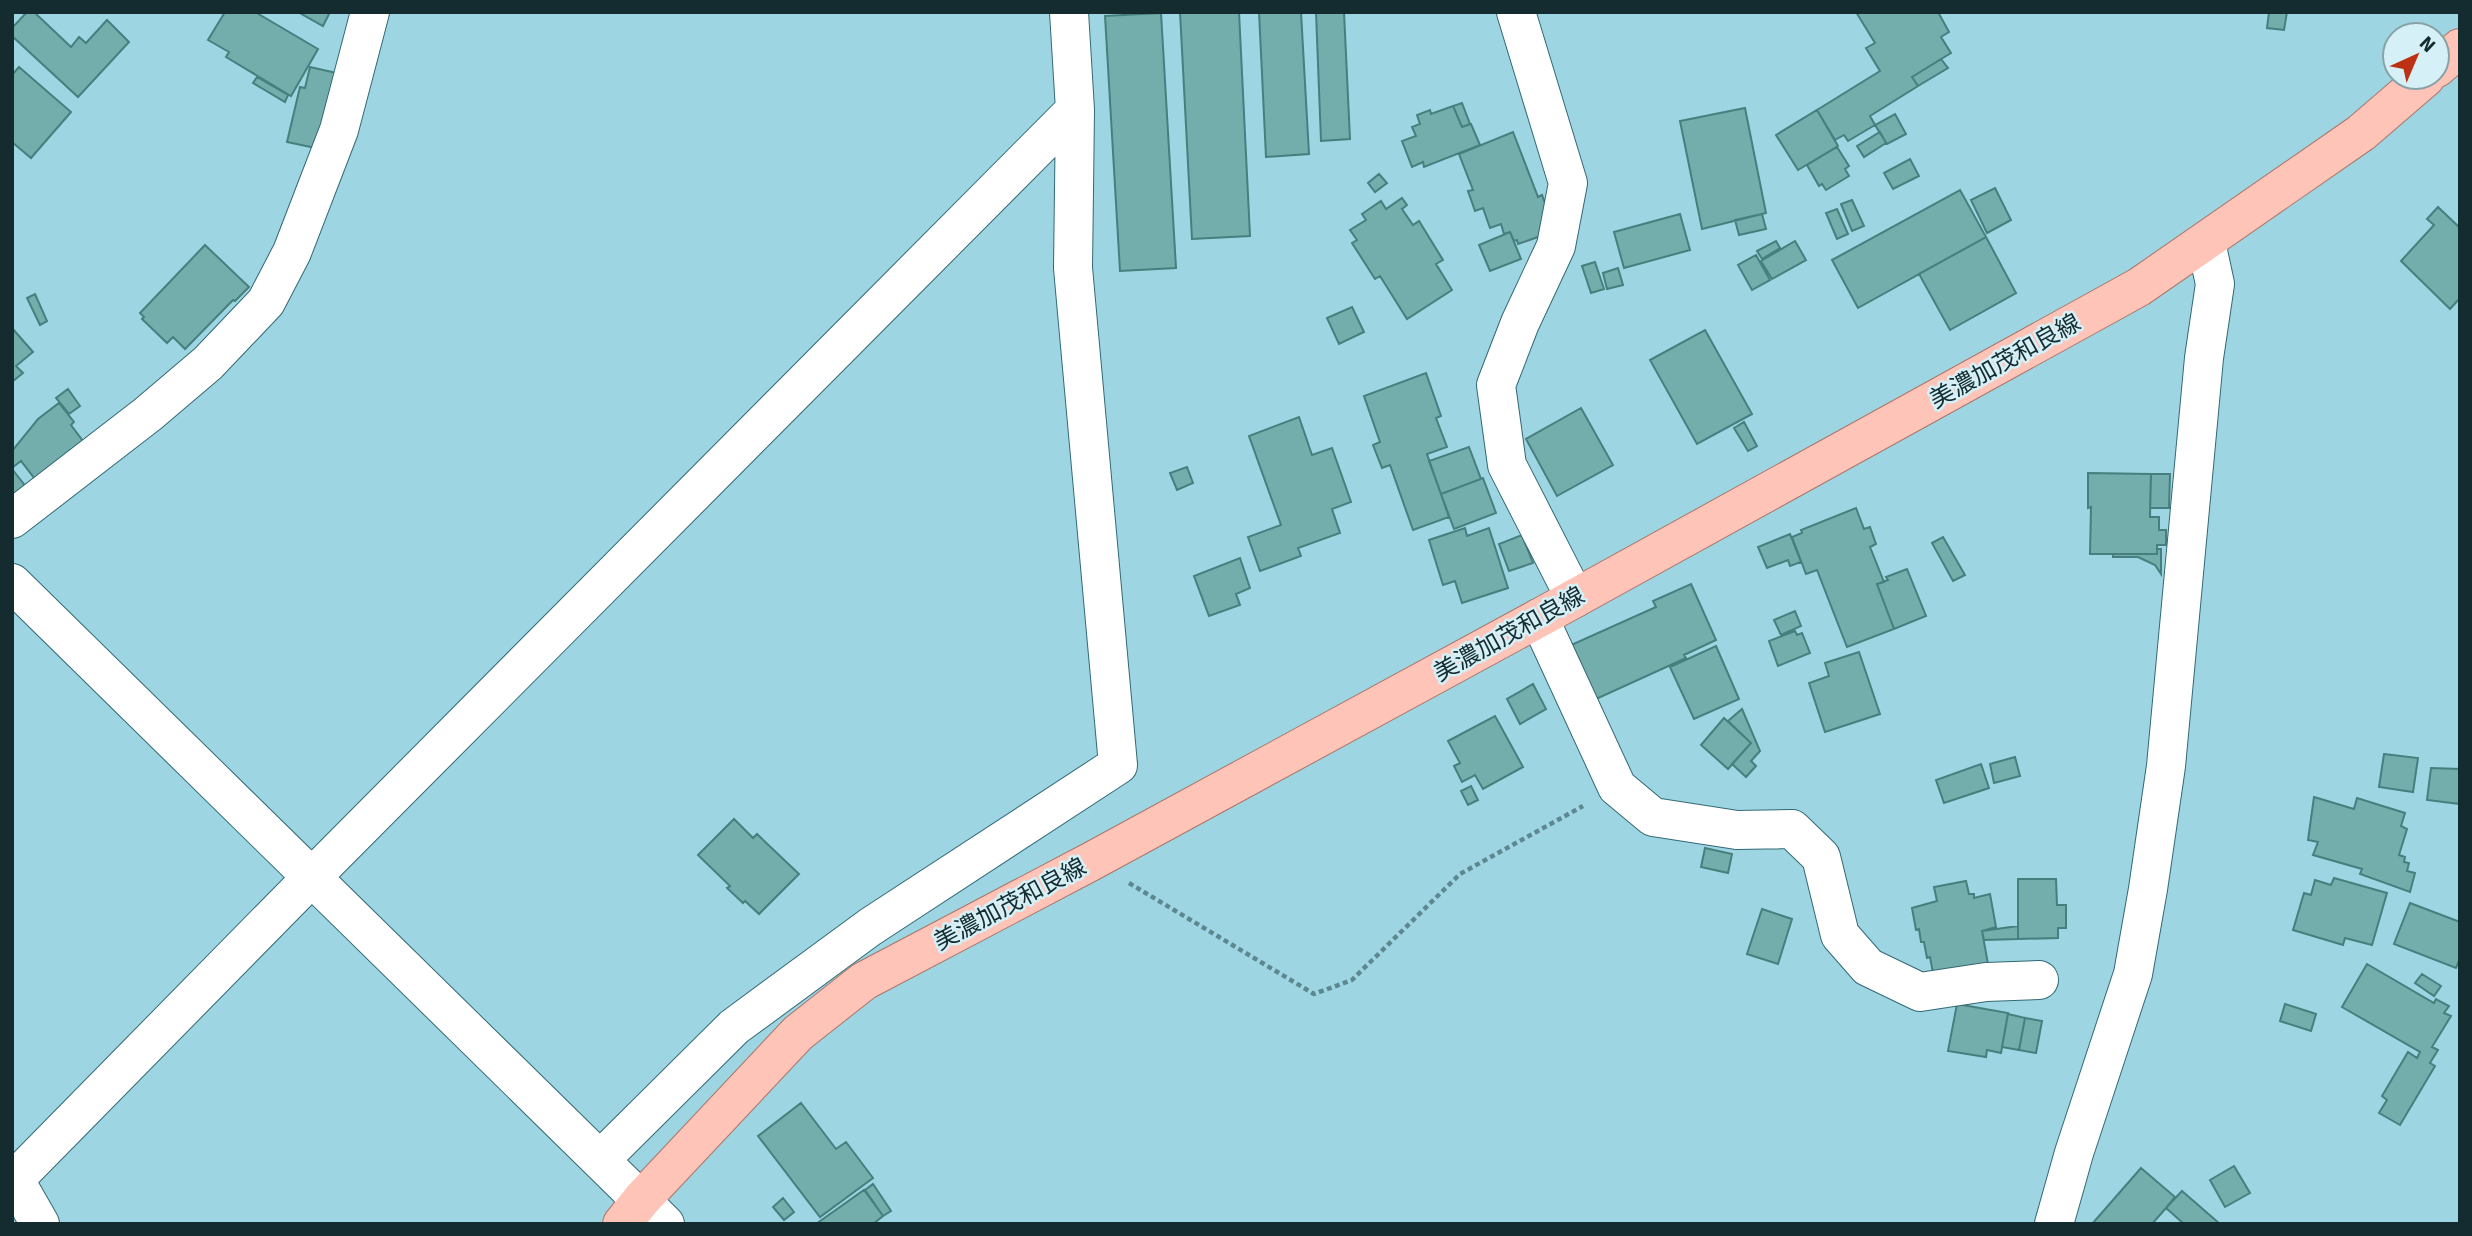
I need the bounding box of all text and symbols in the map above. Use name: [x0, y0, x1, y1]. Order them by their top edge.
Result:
north arrow: [2381, 21, 2451, 91]
text: N: [2414, 31, 2440, 58]
street label: 美濃加茂和良線: [1924, 307, 2086, 415]
street label: 美濃加茂和良線: [1428, 580, 1590, 688]
street label: 美濃加茂和良線: [929, 851, 1091, 957]

